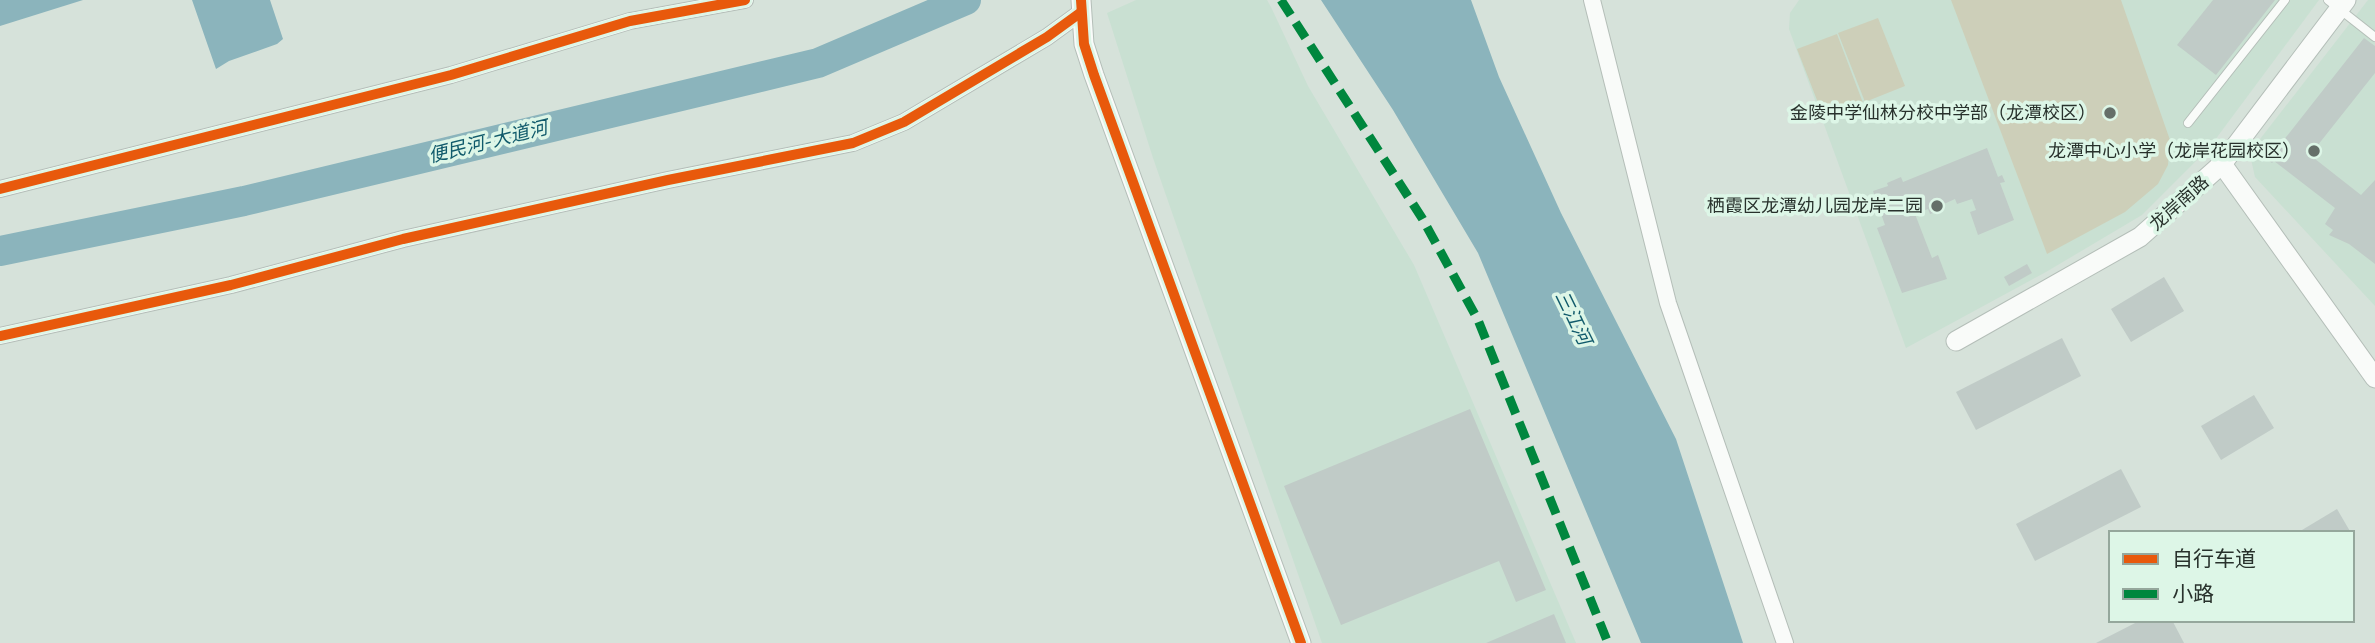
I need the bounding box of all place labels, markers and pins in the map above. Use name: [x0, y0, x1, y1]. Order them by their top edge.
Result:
place label: 金陵中学仙林分校中学部（龙潭校区）: [1790, 101, 2096, 125]
marker: 金陵中学仙林分校中学部（龙潭校区）: [2102, 105, 2118, 121]
place label: 龙潭中心小学（龙岸花园校区）: [2048, 139, 2300, 163]
marker: 龙潭中心小学（龙岸花园校区）: [2306, 143, 2322, 159]
place label: 栖霞区龙潭幼儿园龙岸二园: [1707, 194, 1923, 218]
marker: 栖霞区龙潭幼儿园龙岸二园: [1929, 198, 1945, 214]

